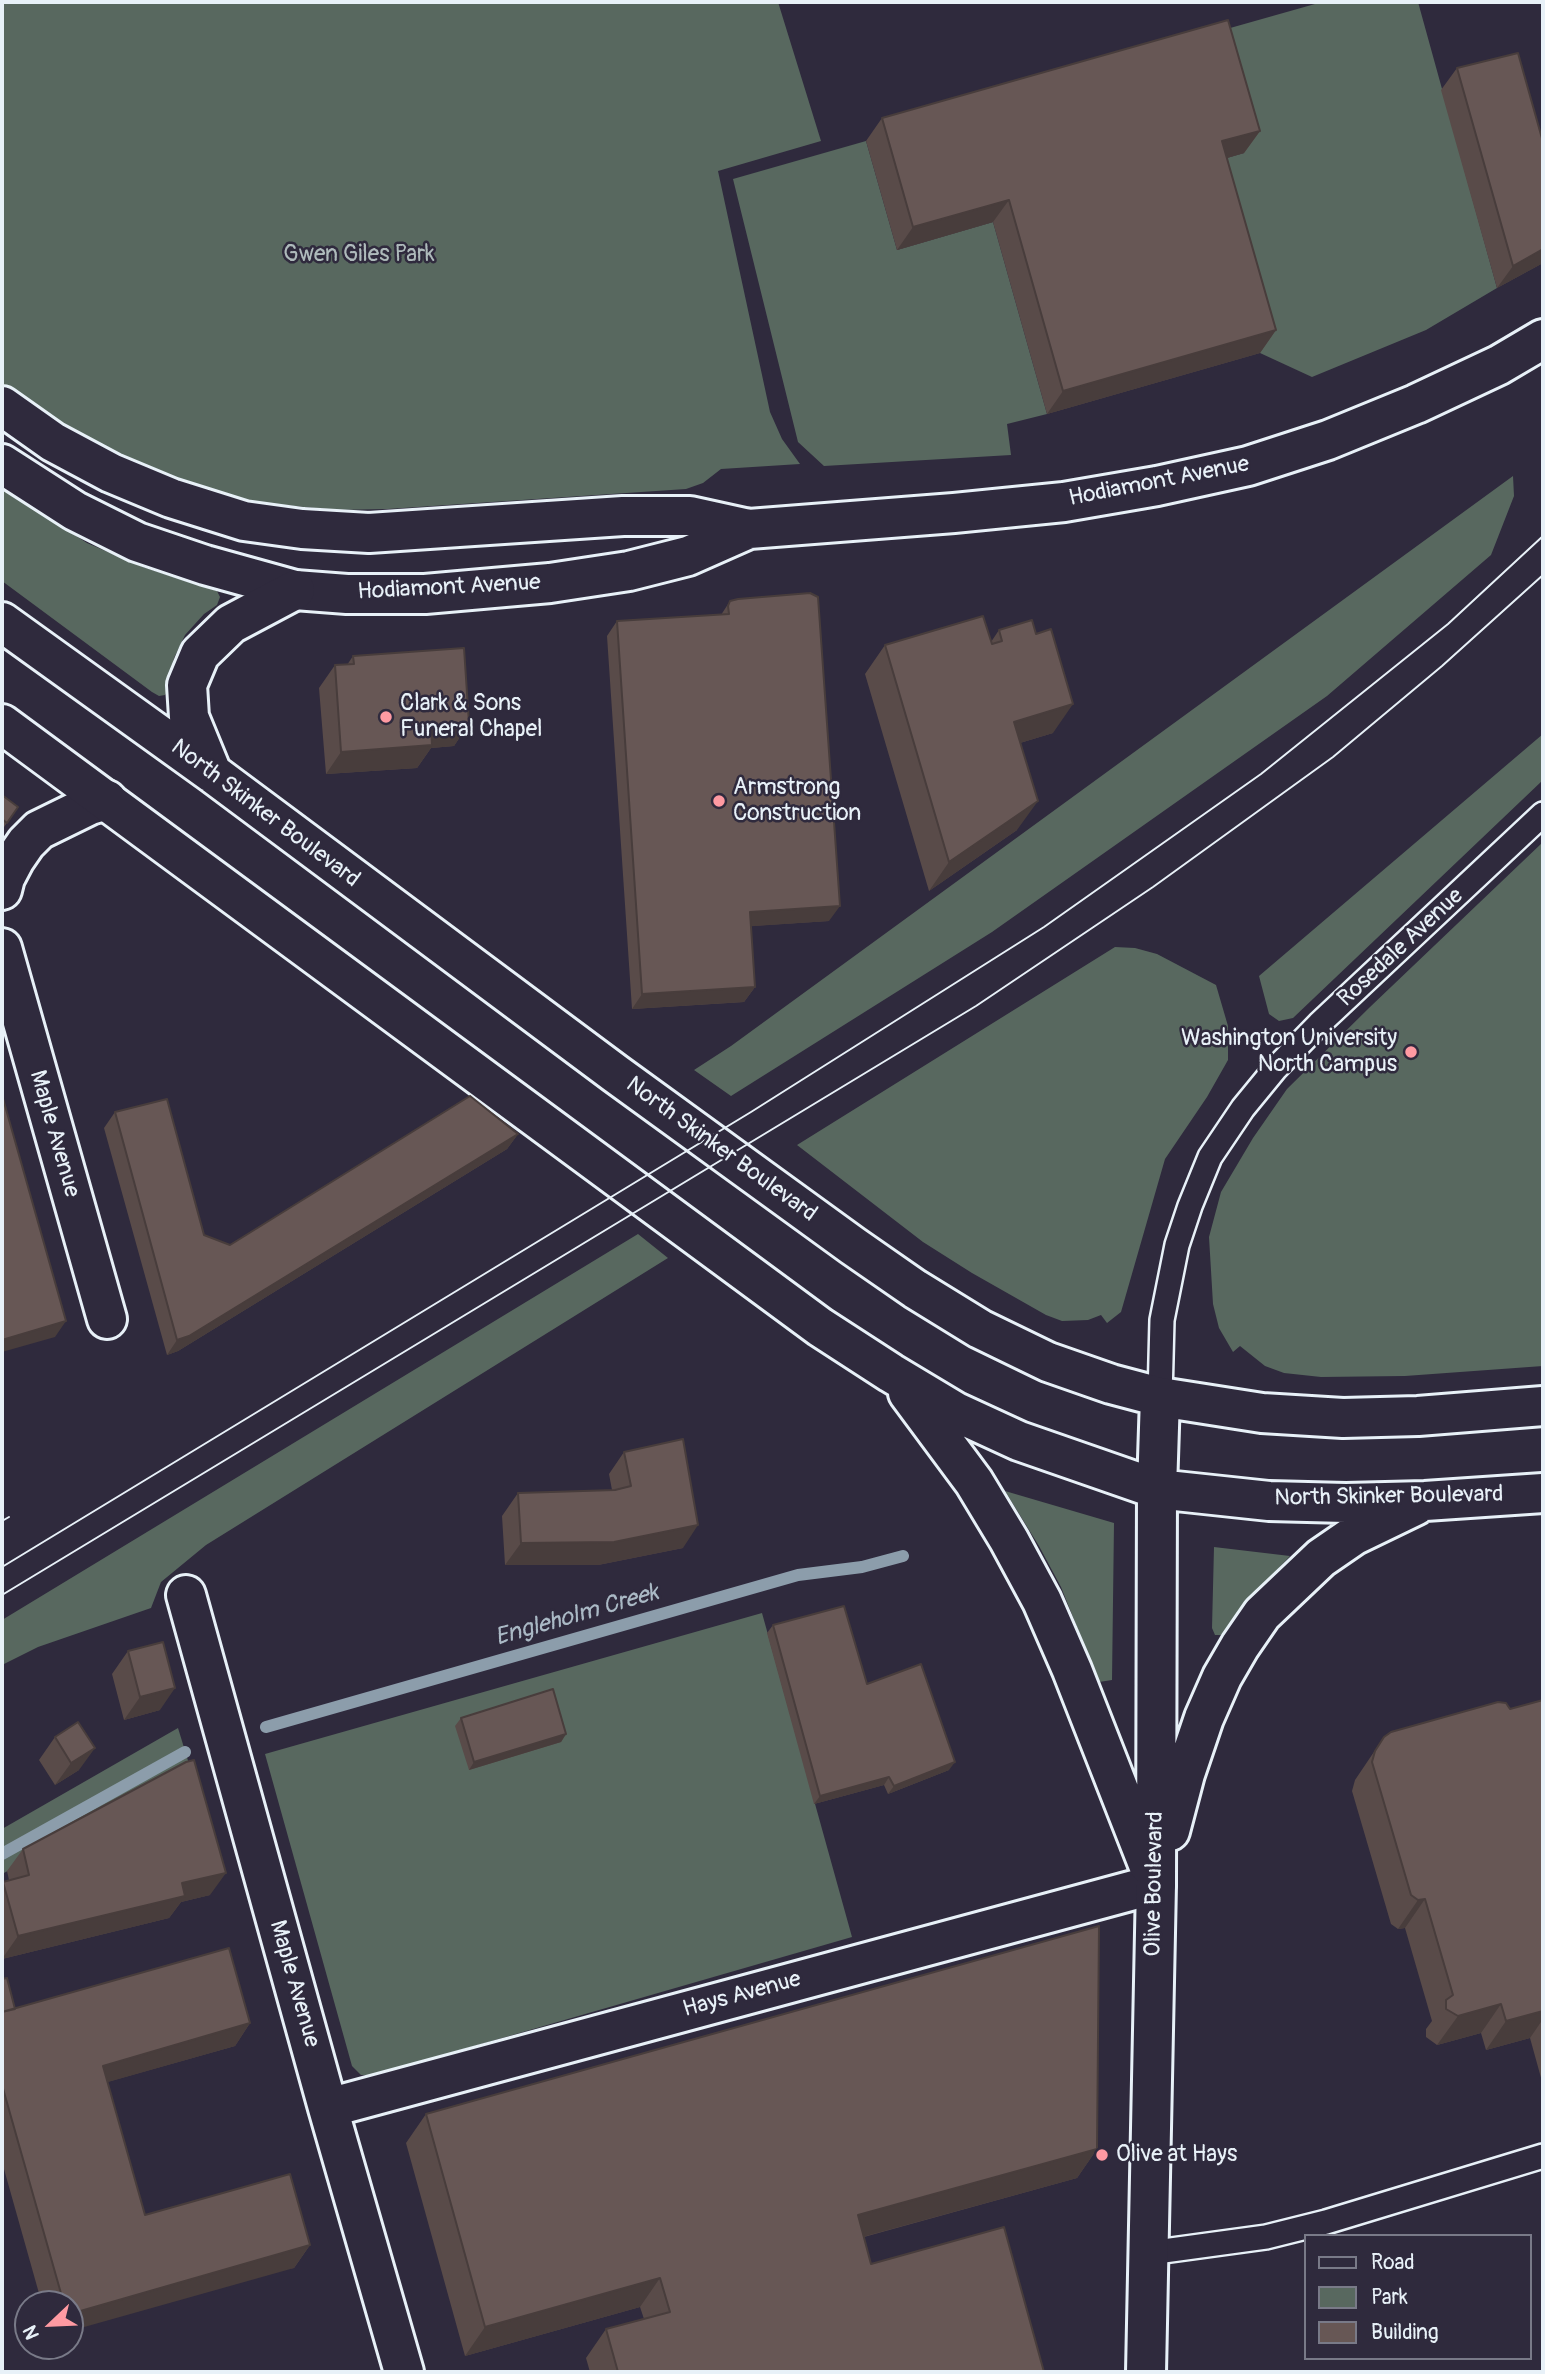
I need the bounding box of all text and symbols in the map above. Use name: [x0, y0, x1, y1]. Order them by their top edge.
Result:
park label: Gwen Giles Park: [283, 241, 435, 269]
street label: Hodiamont Avenue: [1066, 451, 1252, 513]
street label: Hodiamont Avenue: [357, 569, 541, 607]
place label: Clark & Sons Funeral Chapel: [400, 690, 542, 744]
marker: Clark & Sons Funeral Chapel: [378, 709, 394, 725]
street label: North Skinker Boulevard: [165, 734, 365, 894]
place label: Armstrong Construction: [733, 774, 861, 828]
marker: Armstrong Construction: [711, 793, 727, 809]
street label: Rosedale Avenue: [1332, 883, 1470, 1013]
place label: Washington University North Campus: [1181, 1025, 1397, 1079]
marker: Washington University North Campus: [1403, 1044, 1419, 1060]
street label: Maple Avenue: [23, 1067, 85, 1201]
street label: North Skinker Boulevard: [620, 1072, 822, 1228]
street label: North Skinker Boulevard: [1274, 1481, 1504, 1513]
water label: Engleholm Creek: [492, 1579, 662, 1653]
street label: Olive Boulevard: [1140, 1811, 1170, 1957]
street label: Maple Avenue: [263, 1917, 325, 2051]
street label: Hays Avenue: [680, 1966, 804, 2024]
place label: Olive at Hays: [1116, 2141, 1237, 2169]
marker: Olive at Hays: [1094, 2147, 1110, 2163]
legend: [1304, 2234, 1531, 2360]
text: Road: [1371, 2249, 1415, 2276]
text: Park: [1371, 2284, 1408, 2311]
north arrow: [14, 2290, 84, 2360]
text: Building: [1371, 2319, 1438, 2346]
text: N: [18, 2322, 45, 2343]

